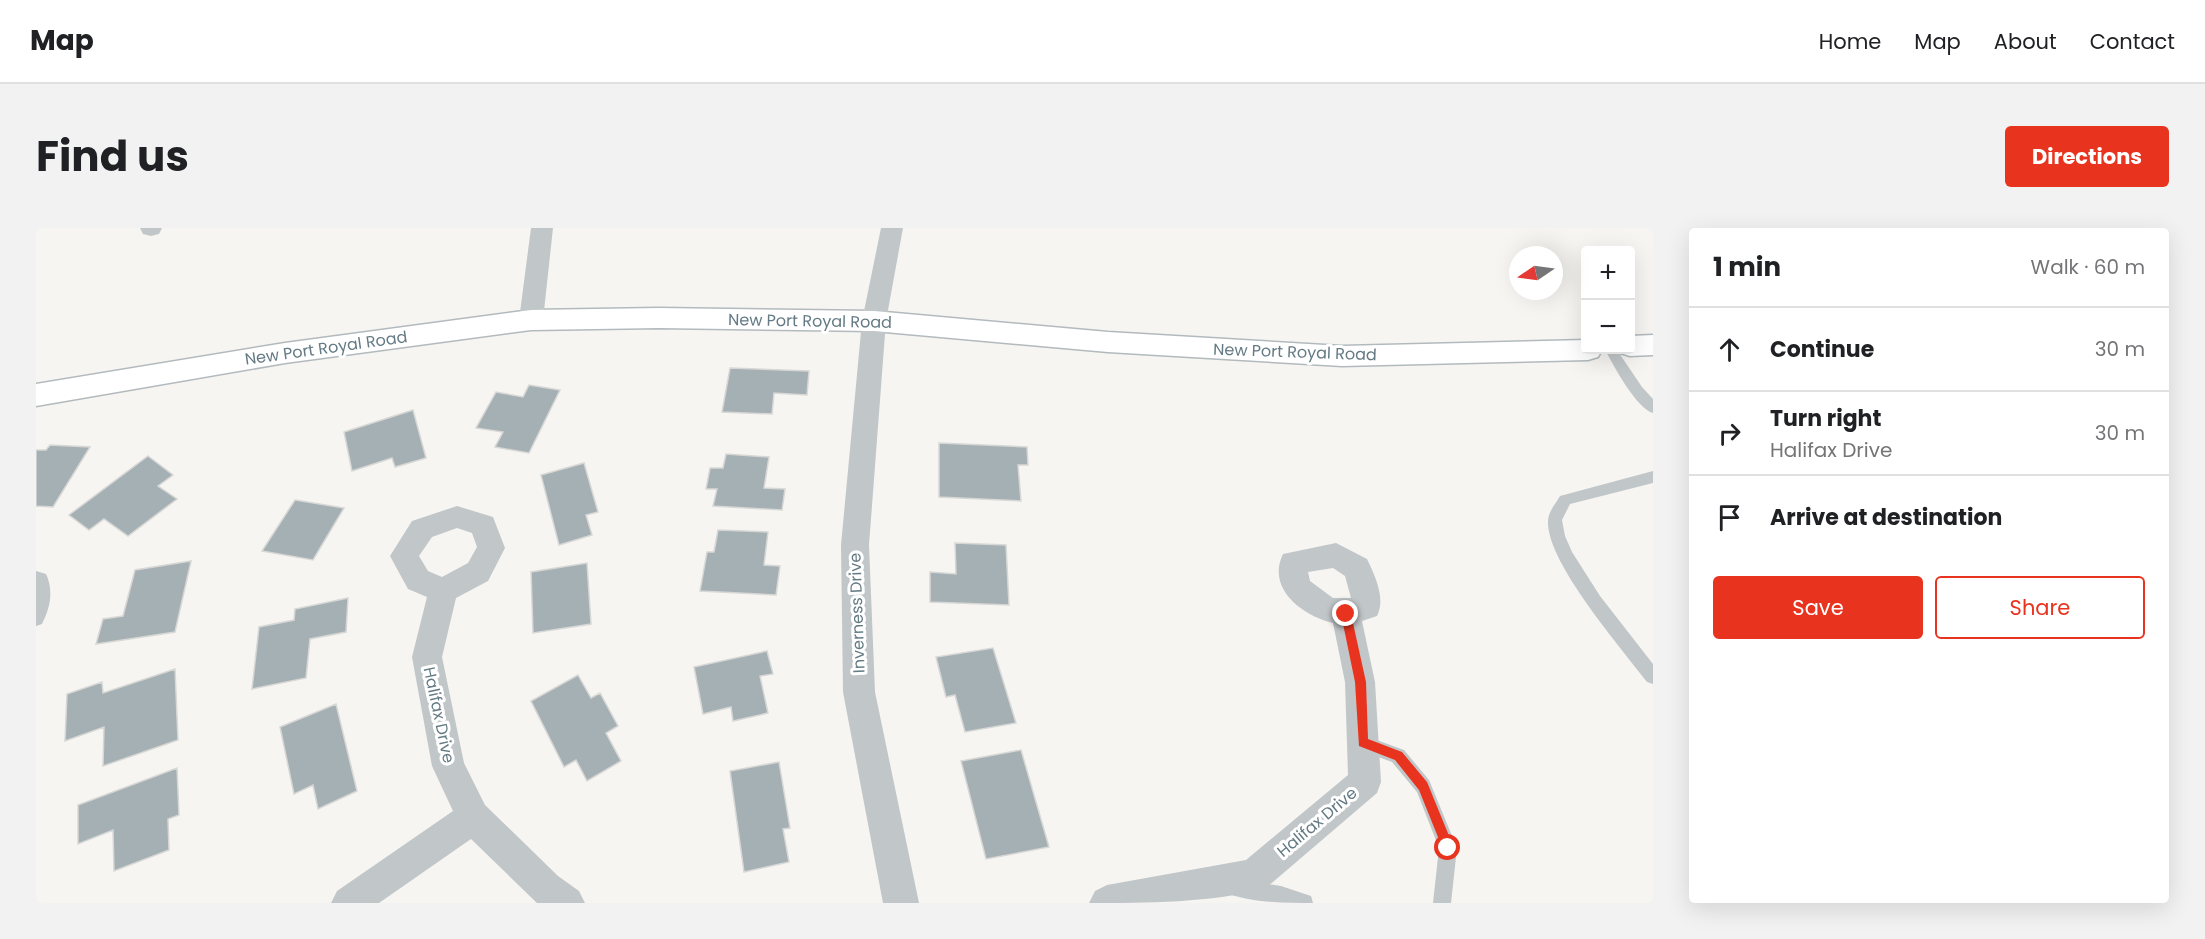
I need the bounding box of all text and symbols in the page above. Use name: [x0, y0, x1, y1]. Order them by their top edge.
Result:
text: Map: [30, 21, 94, 60]
text: Home: [1819, 27, 1881, 56]
text: Map: [1914, 27, 1961, 56]
text: About: [1994, 27, 2057, 56]
text: Contact: [2090, 27, 2175, 56]
button: Directions: [2005, 126, 2169, 187]
text: Find us: [36, 127, 189, 186]
north arrow: [1509, 246, 1563, 300]
map controls: [1581, 246, 1635, 354]
button: +: [1581, 246, 1635, 300]
text: 1 min: [1713, 249, 1781, 285]
text: Walk · 60 m: [2031, 253, 2145, 281]
button: −: [1581, 300, 1635, 354]
street label: New Port Royal Road: [728, 308, 892, 334]
street label: New Port Royal Road: [243, 325, 409, 371]
icon: ahead: [1713, 333, 1746, 366]
text: Continue: [1770, 334, 1874, 365]
text: 30 m: [2095, 335, 2145, 363]
street label: New Port Royal Road: [1213, 338, 1377, 366]
text: Turn right: [1770, 403, 1881, 434]
icon: right: [1713, 417, 1746, 450]
text: 30 m: [2095, 419, 2145, 447]
text: Halifax Drive: [1770, 436, 1892, 464]
icon: arrive: [1713, 501, 1746, 534]
text: Arrive at destination: [1770, 502, 2002, 533]
street label: Inverness Drive: [843, 552, 871, 674]
button: Save: [1713, 576, 1923, 639]
button: Share: [1935, 576, 2145, 639]
route end: [1332, 600, 1358, 626]
street label: Halifax Drive: [418, 665, 460, 765]
street label: Halifax Drive: [1272, 782, 1362, 862]
route start: [1434, 834, 1460, 860]

